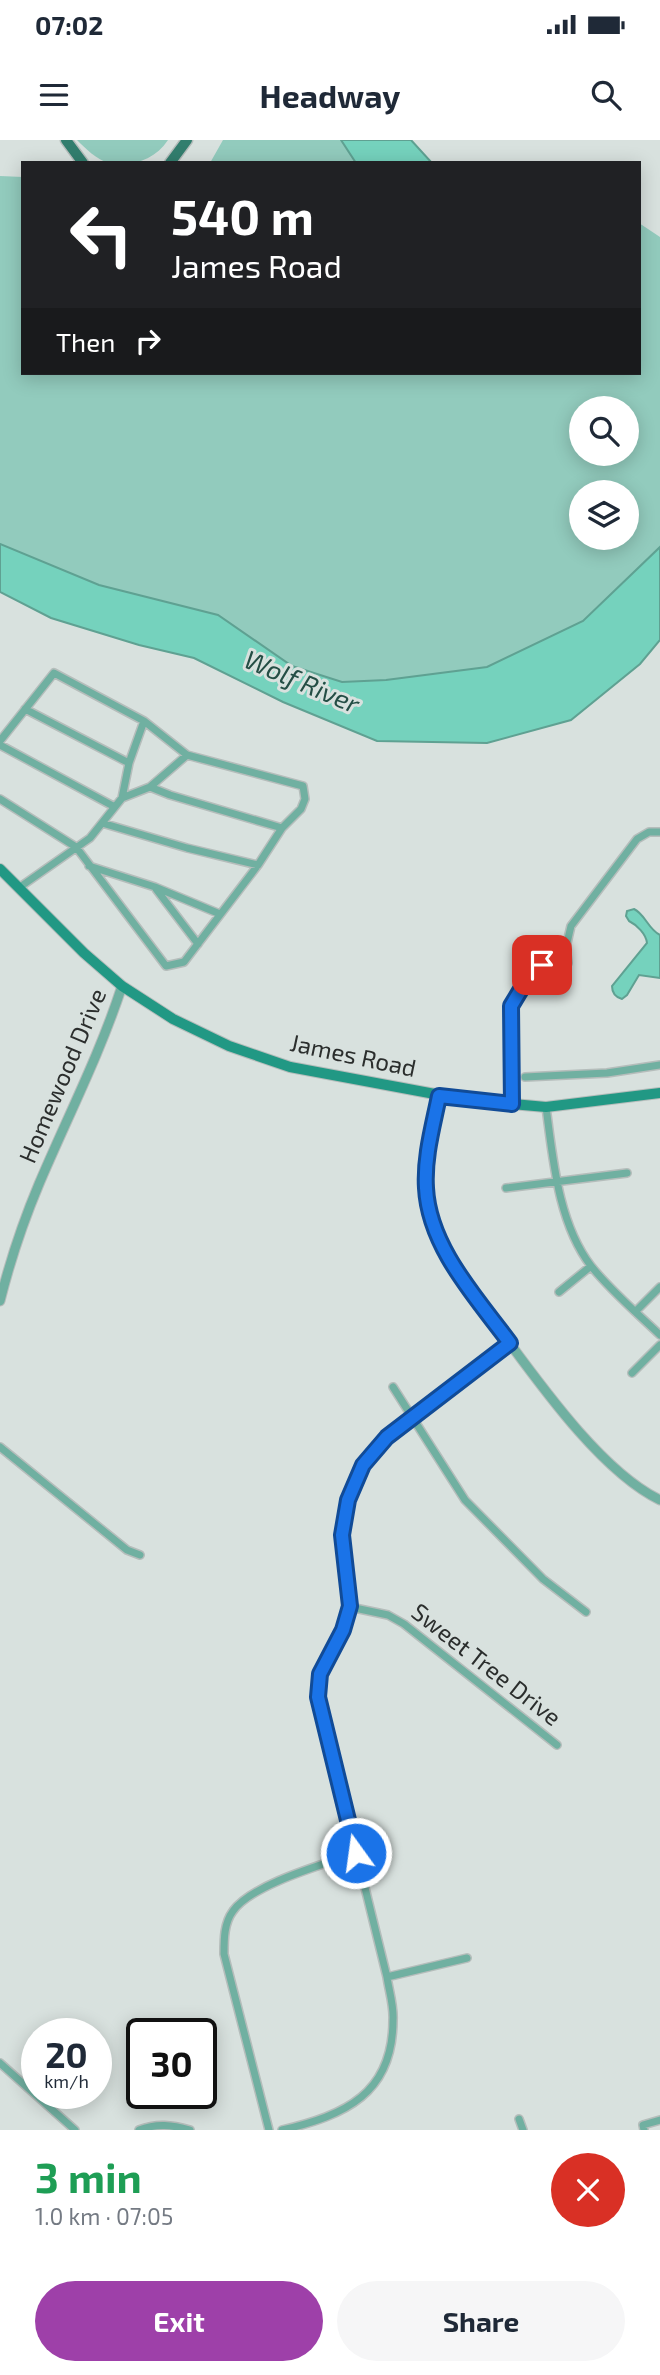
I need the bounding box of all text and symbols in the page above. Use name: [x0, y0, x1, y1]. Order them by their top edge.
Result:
text: 07:02: [35, 9, 103, 40]
icon: menu: [35, 76, 73, 114]
text: Headway: [260, 76, 400, 114]
icon: search: [587, 76, 625, 114]
text: 540 m: [171, 186, 314, 245]
icon: left: [56, 189, 147, 280]
text: James Road: [171, 246, 342, 284]
icon: right: [129, 322, 167, 360]
text: Then: [56, 326, 115, 357]
map controls: [569, 396, 639, 550]
button: search: [569, 396, 639, 466]
button: layers: [569, 480, 639, 550]
water label: Wolf River: [240, 643, 365, 719]
pin: [512, 935, 572, 995]
icon: arrive: [523, 946, 561, 984]
street label: Homewood Drive: [12, 984, 111, 1167]
street label: James Road: [288, 1027, 419, 1082]
street label: Sweet Tree Drive: [406, 1596, 568, 1731]
position arrow: [319, 1816, 393, 1890]
speed limit sign: 30: [126, 2018, 217, 2109]
text: 20: [45, 2033, 88, 2075]
text: km/h: [44, 2070, 89, 2092]
text: 3 min: [35, 2151, 142, 2201]
button: close: [551, 2153, 625, 2227]
text: 1.0 km · 07:05: [35, 2202, 173, 2230]
button: Exit: [35, 2281, 323, 2361]
button: Share: [337, 2281, 625, 2361]

